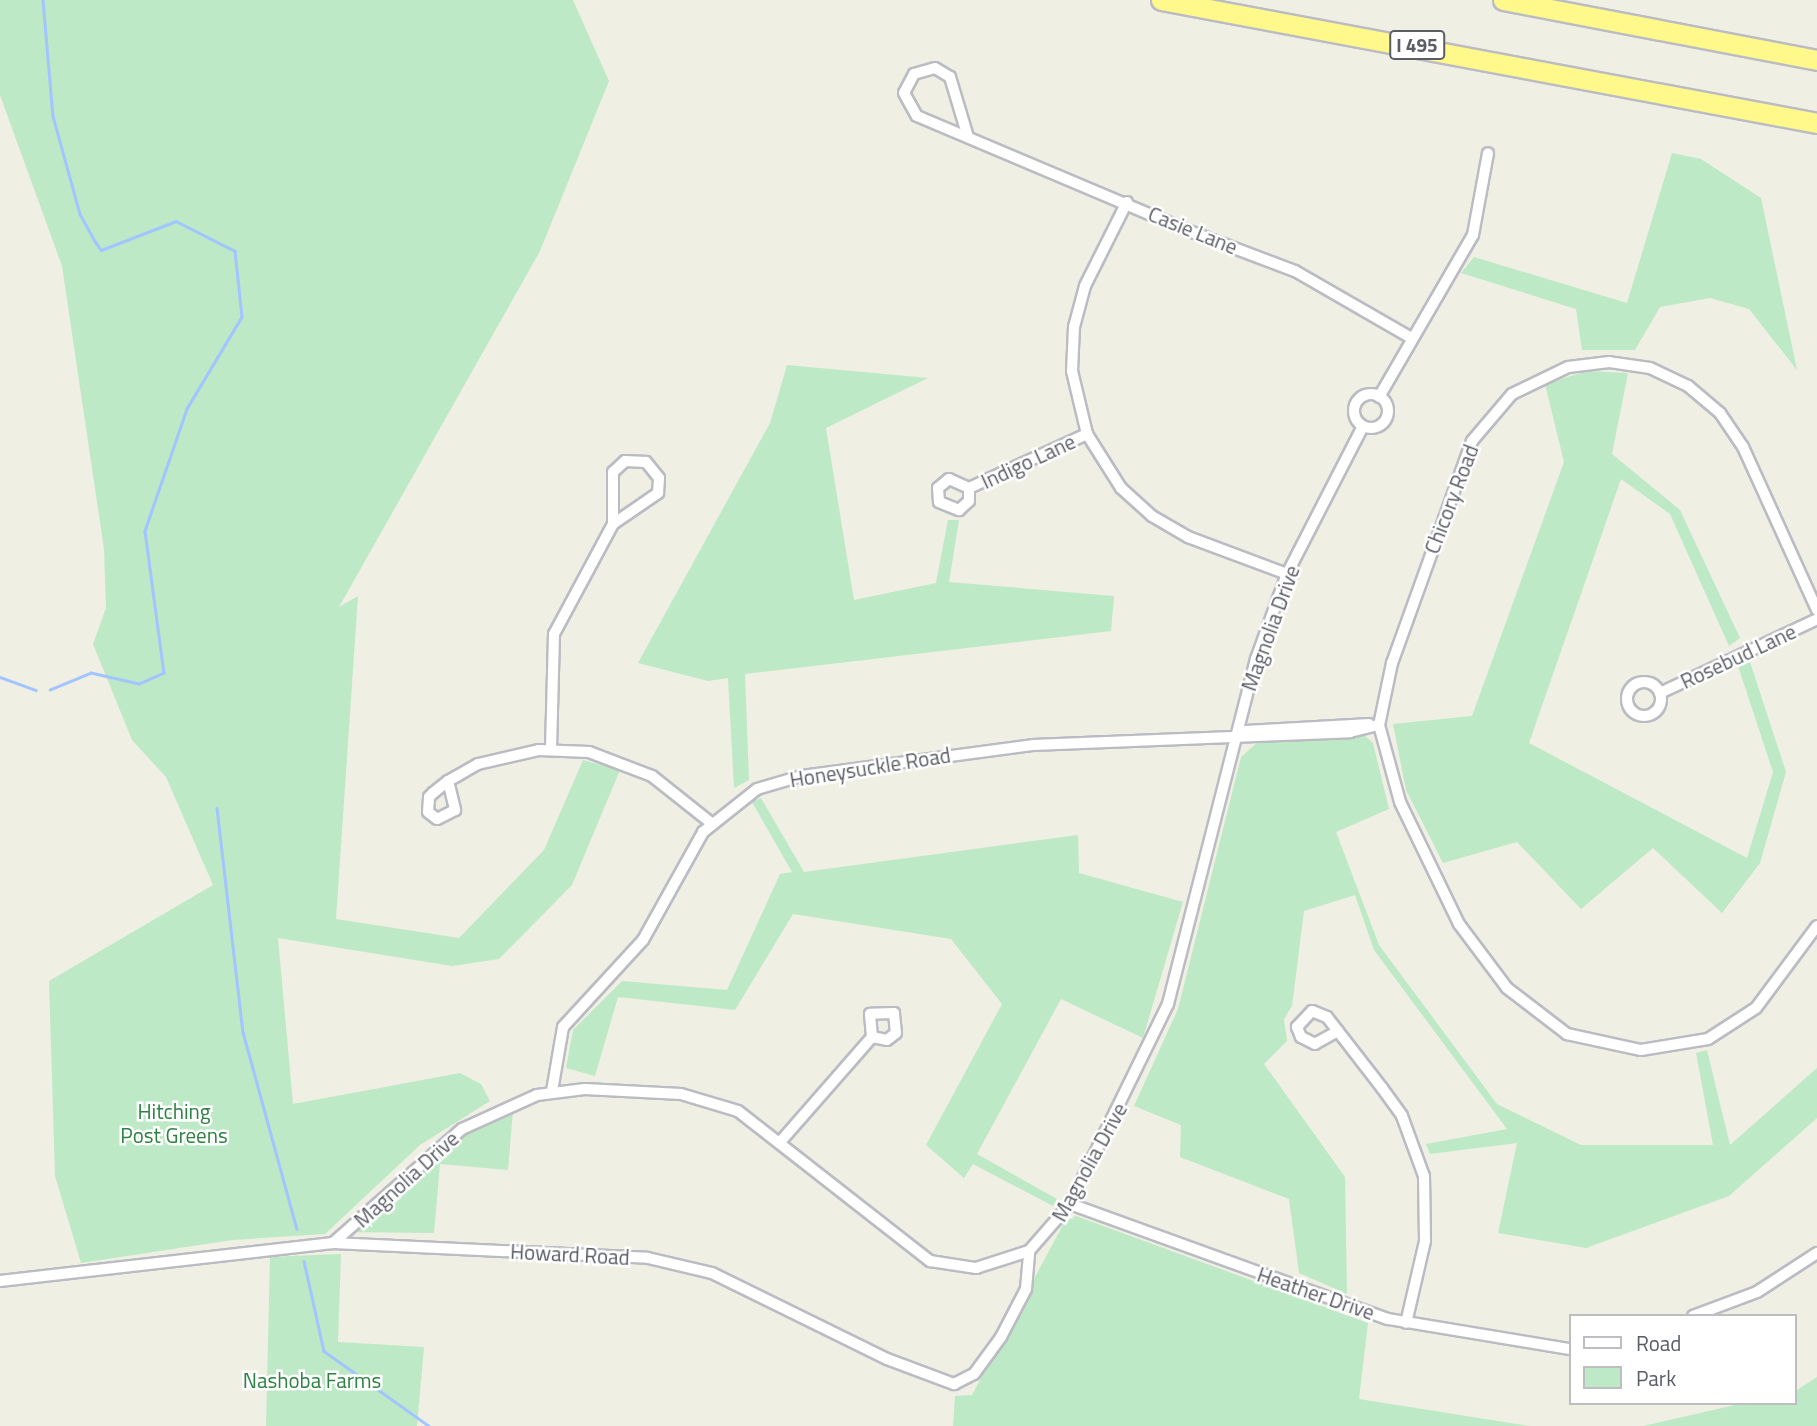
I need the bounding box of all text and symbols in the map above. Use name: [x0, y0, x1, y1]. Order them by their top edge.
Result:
road number: I 495: [1389, 30, 1445, 60]
street label: Casie Lane: [1145, 201, 1241, 259]
street label: Indigo Lane: [977, 428, 1079, 494]
street label: Chicory Road: [1419, 441, 1483, 557]
street label: Magnolia Drive: [1236, 562, 1304, 694]
street label: Rosebud Lane: [1676, 618, 1800, 694]
street label: Honeysuckle Road: [788, 742, 952, 792]
park label: Hitching Post Greens: [120, 1098, 228, 1148]
street label: Magnolia Drive: [1046, 1098, 1132, 1226]
street label: Magnolia Drive: [349, 1126, 463, 1232]
street label: Howard Road: [510, 1238, 630, 1270]
street label: Heather Drive: [1254, 1261, 1378, 1325]
legend: [1568, 1314, 1796, 1405]
text: Road: [1636, 1327, 1681, 1359]
text: Park: [1636, 1362, 1676, 1394]
park label: Nashoba Farms: [243, 1367, 381, 1393]

